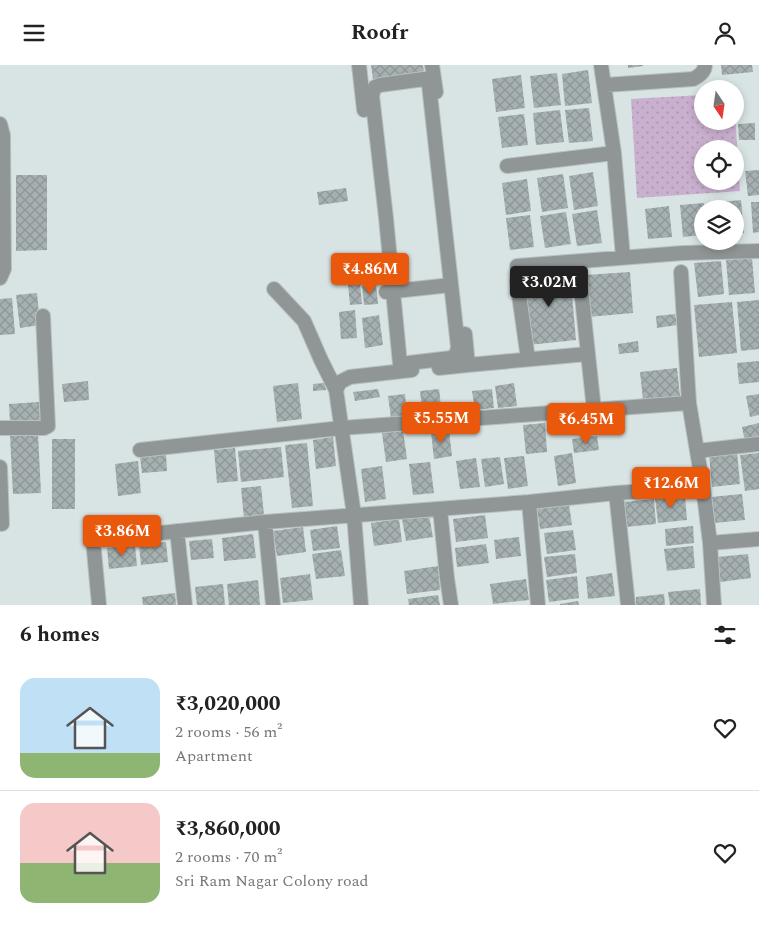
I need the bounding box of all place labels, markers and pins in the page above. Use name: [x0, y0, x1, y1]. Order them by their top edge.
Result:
pin: ₹4.86M: [329, 253, 411, 295]
pin: ₹3.02M: [508, 265, 590, 308]
pin: ₹5.55M: [400, 401, 482, 444]
pin: ₹6.45M: [545, 403, 627, 445]
pin: ₹12.6M: [630, 467, 712, 509]
pin: ₹3.86M: [81, 515, 163, 557]

